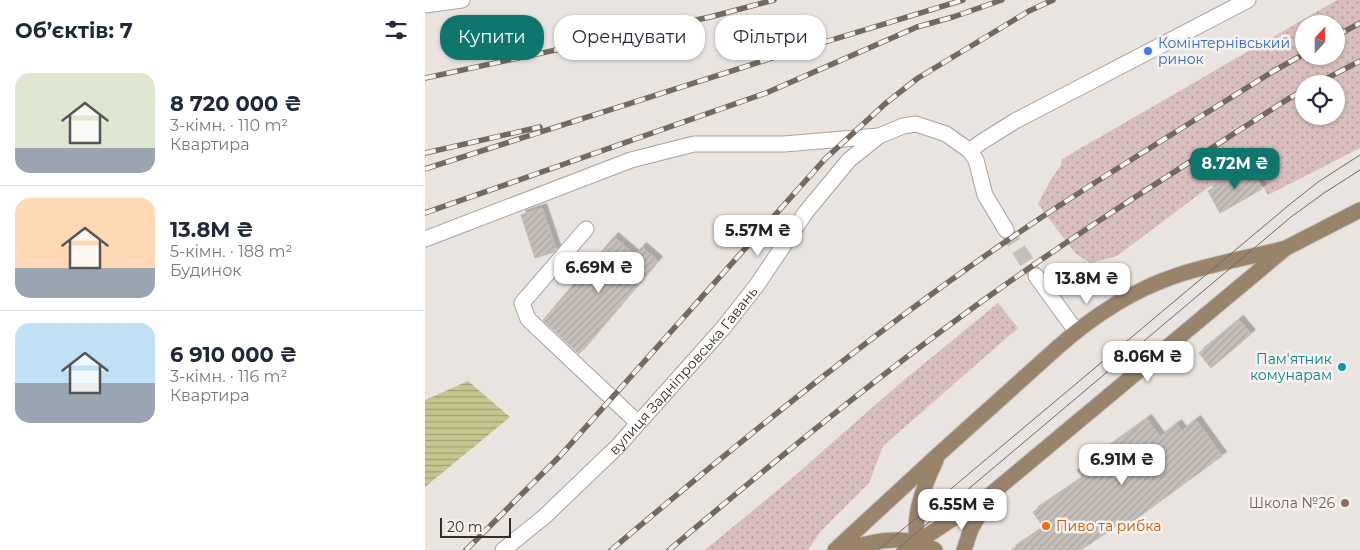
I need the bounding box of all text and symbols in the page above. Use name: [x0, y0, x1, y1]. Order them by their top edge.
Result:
chip: Купити: [440, 15, 544, 60]
chip: Орендувати: [554, 15, 705, 60]
chip: Фільтри: [715, 15, 826, 60]
north arrow: [1295, 15, 1345, 65]
map controls: [1295, 15, 1345, 125]
icon: filters: [382, 16, 410, 44]
text: Об’єктів: 7: [15, 18, 133, 43]
place label: Комінтернівський ринок: [1158, 34, 1290, 68]
marker: Комінтернівський ринок: [1142, 45, 1154, 57]
button: locate: [1295, 75, 1345, 125]
text: 8 720 000 ₴: [170, 91, 301, 116]
icon: home: [55, 93, 115, 153]
text: 3-кімн. · 110 m²: [170, 116, 288, 135]
text: Квартира: [170, 135, 250, 154]
pin: 8.72M ₴: [1189, 148, 1281, 190]
text: 8.72M ₴: [1201, 154, 1269, 173]
pin: 5.57M ₴: [712, 214, 804, 257]
text: 13.8M ₴: [170, 217, 254, 242]
icon: home: [55, 218, 115, 278]
text: 5.57M ₴: [725, 221, 791, 240]
text: 5-кімн. · 188 m²: [170, 242, 292, 261]
pin: 6.69M ₴: [553, 252, 645, 294]
text: 6.69M ₴: [565, 258, 633, 277]
text: Будинок: [170, 261, 242, 280]
pin: 13.8M ₴: [1041, 262, 1133, 305]
text: 13.8M ₴: [1055, 269, 1119, 288]
street label: вулиця Задніпровська Гавань: [605, 283, 762, 459]
pin: 8.06M ₴: [1102, 340, 1194, 383]
text: 6 910 000 ₴: [170, 342, 297, 367]
icon: home: [55, 343, 115, 403]
text: 8.06M ₴: [1114, 347, 1182, 366]
place label: Пам'ятник комунарам: [1250, 350, 1332, 384]
marker: Пам'ятник комунарам: [1336, 361, 1348, 373]
text: 3-кімн. · 116 m²: [170, 367, 287, 386]
text: Квартира: [170, 386, 250, 405]
pin: 6.91M ₴: [1076, 444, 1168, 486]
text: 6.91M ₴: [1090, 450, 1154, 469]
pin: 6.55M ₴: [916, 488, 1008, 531]
place label: Школа №26: [1249, 494, 1335, 512]
text: 6.55M ₴: [929, 495, 995, 514]
marker: Школа №26: [1339, 497, 1351, 509]
scale bar: [440, 515, 511, 538]
place label: Пиво та рибка: [1056, 517, 1161, 535]
text: 20 m: [447, 518, 483, 536]
marker: Пиво та рибка: [1040, 520, 1052, 532]

